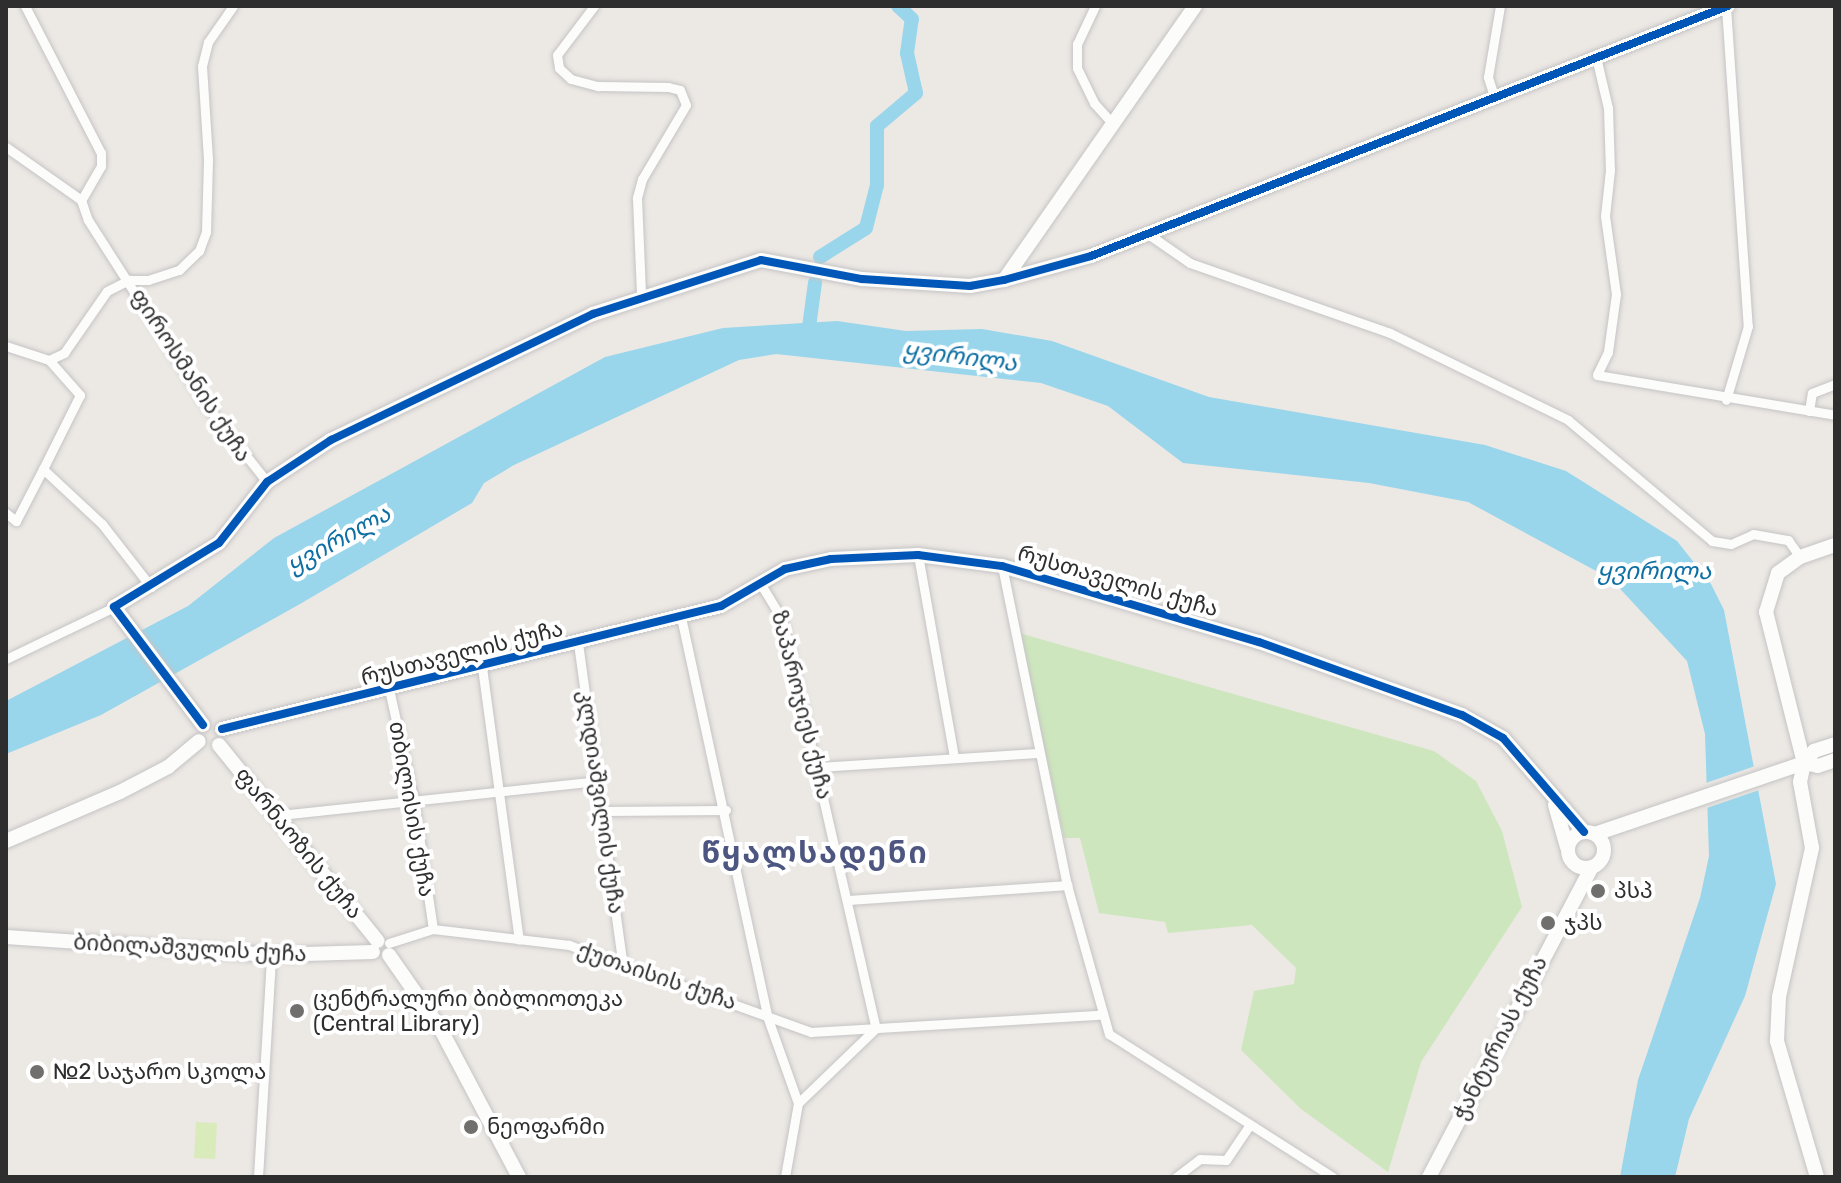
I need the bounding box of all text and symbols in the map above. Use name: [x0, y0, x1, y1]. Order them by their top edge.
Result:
street label: ფიროსმანის ქუჩა: [125, 283, 257, 467]
water label: ყვირილა: [902, 336, 1018, 378]
water label: ყვირილა: [282, 500, 396, 580]
street label: რუსთაველის ქუჩა: [1015, 540, 1221, 622]
water label: ყვირილა: [1597, 558, 1711, 586]
street label: ზაპაროჯიეს ქუჩა: [766, 608, 838, 802]
street label: რუსთაველის ქუჩა: [358, 615, 566, 691]
street label: კლდიაშვილის ქუჩა: [572, 689, 630, 915]
street label: თბილისის ქუჩა: [384, 719, 440, 899]
street label: ფარნაოზის ქუჩა: [230, 762, 368, 924]
district label: წყალსადენი: [701, 835, 929, 871]
place label: პსპ: [1614, 878, 1653, 904]
marker: პსპ: [1589, 882, 1607, 900]
place label: ჯპს: [1564, 910, 1602, 936]
marker: ჯპს: [1539, 914, 1557, 932]
street label: ბიბილაშვულის ქუჩა: [73, 929, 307, 967]
street label: ქუთაისის ქუჩა: [574, 936, 740, 1016]
street label: ჭანტურიას ქუჩა: [1447, 952, 1553, 1124]
place label: ცენტრალური ბიბლიოთეკა (Central Library): [313, 985, 623, 1036]
marker: ცენტრალური ბიბლიოთეკა (Central Library): [288, 1002, 306, 1020]
place label: №2 საჯარო სკოლა: [53, 1059, 266, 1085]
marker: №2 საჯარო სკოლა: [28, 1063, 46, 1081]
place label: ნეოფარმი: [487, 1114, 605, 1140]
marker: ნეოფარმი: [462, 1118, 480, 1136]

